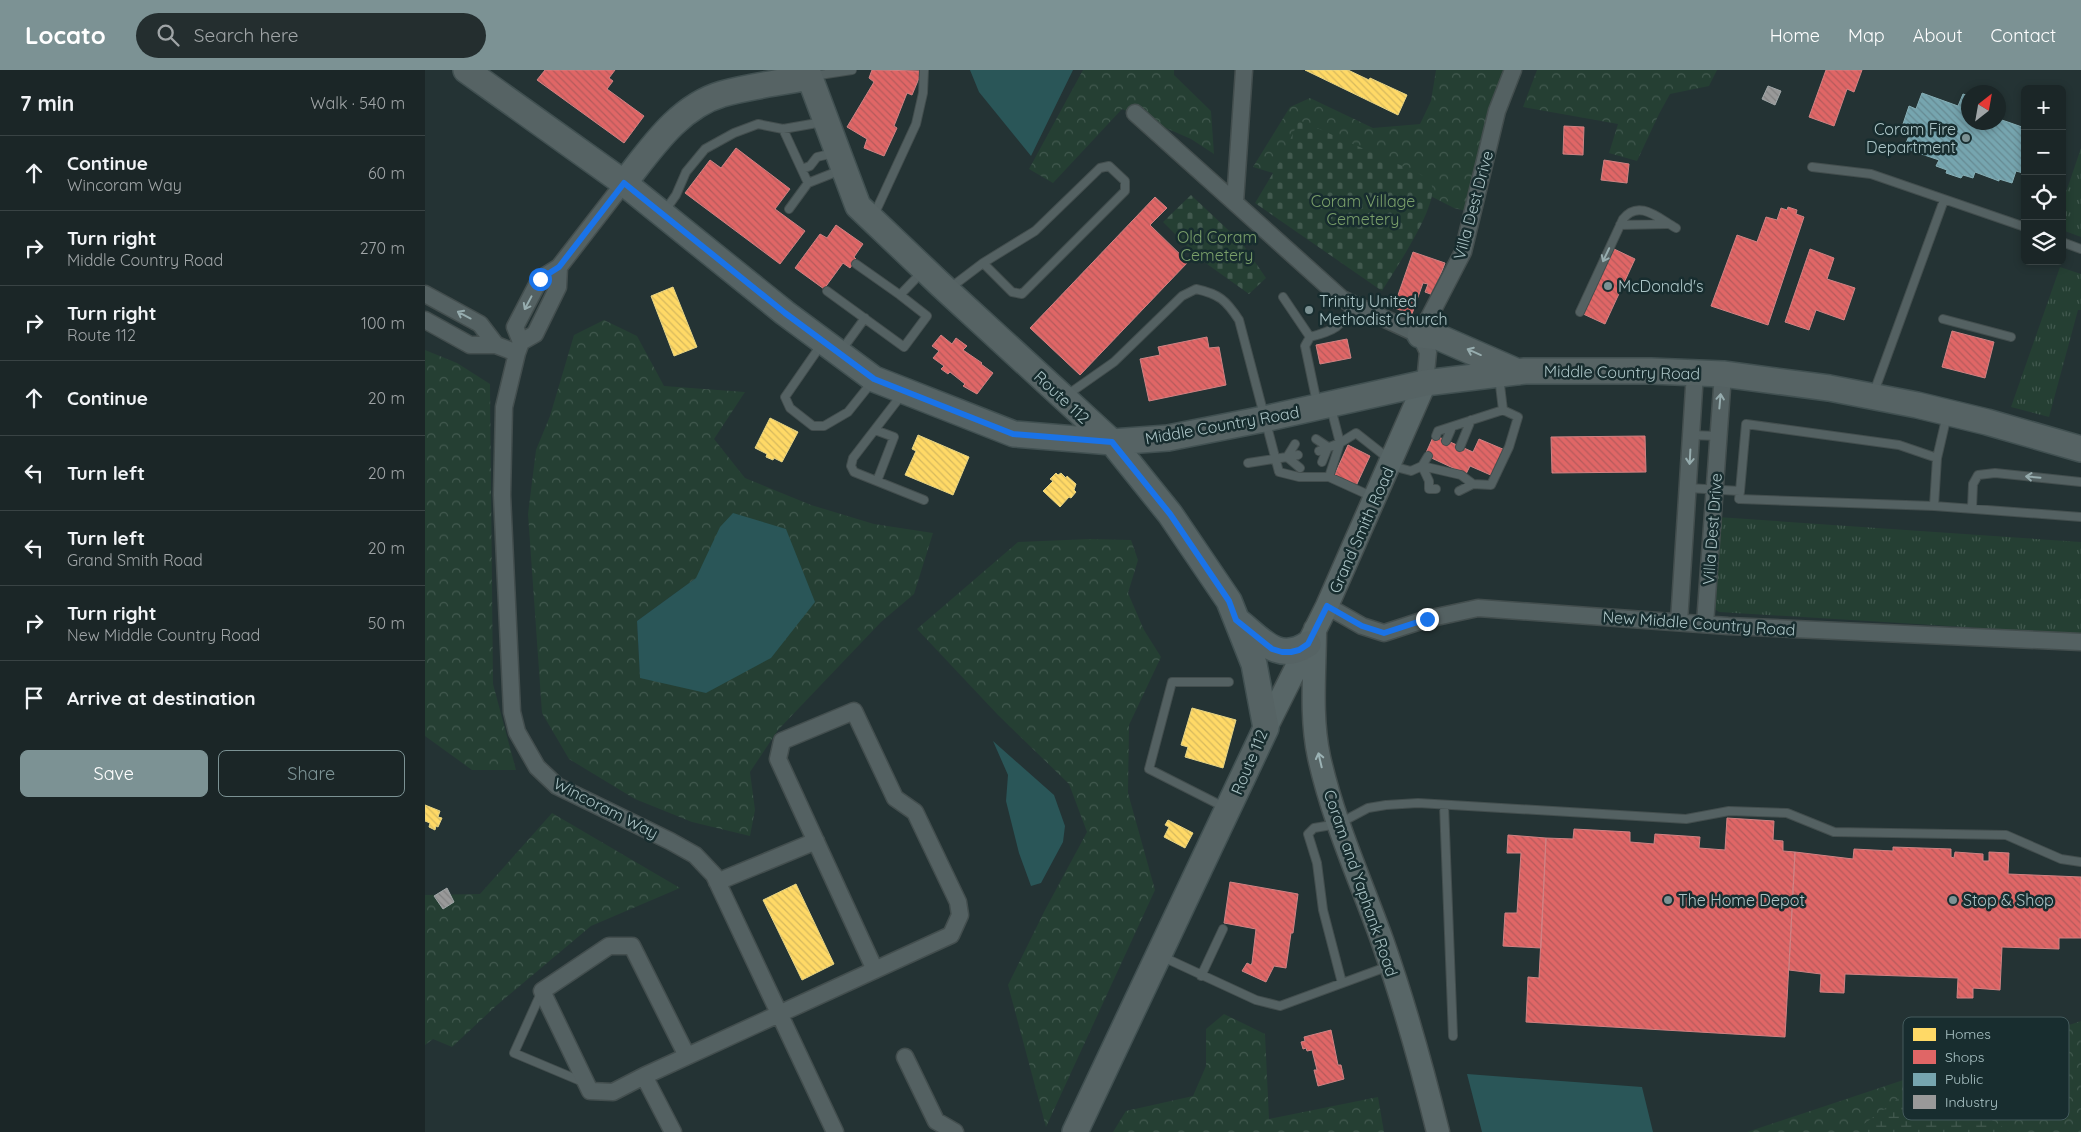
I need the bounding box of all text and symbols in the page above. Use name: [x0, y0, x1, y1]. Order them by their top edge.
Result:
search box: [136, 13, 486, 58]
text: Locato: [25, 20, 106, 50]
icon: search: [154, 21, 182, 49]
text: Search here: [194, 23, 299, 47]
text: Home: [1770, 24, 1820, 47]
text: Map: [1848, 24, 1885, 47]
text: About: [1913, 24, 1963, 47]
text: Contact: [1991, 24, 2056, 47]
north arrow: [1961, 85, 2006, 130]
map controls: [2021, 85, 2066, 265]
button: +: [2021, 85, 2066, 130]
text: 7 min: [20, 90, 74, 116]
text: Walk · 540 m: [310, 93, 405, 113]
place label: Coram Fire Department: [1866, 119, 1956, 157]
button: −: [2021, 130, 2066, 175]
marker: Coram Fire Department: [1960, 132, 1972, 144]
street label: Villa Dest Drive: [1449, 148, 1497, 262]
text: Continue: [67, 151, 148, 175]
icon: ahead: [20, 159, 48, 187]
text: 60 m: [368, 163, 405, 183]
text: Wincoram Way: [67, 175, 182, 195]
button: locate: [2021, 175, 2066, 220]
park label: Coram Village Cemetery: [1311, 191, 1415, 229]
button: layers: [2021, 220, 2066, 265]
text: Turn right: [67, 226, 156, 250]
park label: Old Coram Cemetery: [1177, 227, 1257, 265]
icon: right: [20, 234, 48, 262]
text: 270 m: [360, 238, 405, 258]
one-way arrow: [1601, 247, 1610, 262]
text: Middle Country Road: [67, 250, 223, 270]
route start: [529, 268, 552, 291]
place label: McDonald's: [1618, 276, 1704, 296]
marker: McDonald's: [1602, 280, 1614, 292]
place label: Trinity United Methodist Church: [1319, 291, 1448, 329]
one-way arrow: [523, 295, 533, 310]
text: Turn right: [67, 301, 156, 325]
marker: Trinity United Methodist Church: [1303, 304, 1315, 316]
icon: right: [20, 309, 48, 337]
one-way arrow: [457, 310, 472, 319]
text: 100 m: [361, 313, 405, 333]
text: Route 112: [67, 325, 136, 345]
one-way arrow: [1467, 347, 1482, 357]
street label: Middle Country Road: [1544, 361, 1700, 383]
street label: Route 112: [1030, 366, 1094, 428]
icon: ahead: [20, 384, 48, 412]
text: Continue: [67, 386, 148, 410]
text: 20 m: [368, 388, 405, 408]
one-way arrow: [1716, 393, 1725, 409]
street label: Middle Country Road: [1143, 402, 1301, 448]
one-way arrow: [1685, 448, 1694, 464]
icon: left: [20, 459, 48, 487]
text: Turn left: [67, 461, 145, 485]
text: 20 m: [368, 463, 405, 483]
street label: Grand Smith Road: [1324, 464, 1398, 596]
street label: Villa Dest Drive: [1698, 472, 1726, 586]
one-way arrow: [2025, 472, 2041, 481]
text: Turn left: [67, 526, 145, 550]
icon: left: [20, 534, 48, 562]
text: 20 m: [368, 538, 405, 558]
text: Grand Smith Road: [67, 550, 203, 570]
text: Turn right: [67, 601, 156, 625]
street label: New Middle Country Road: [1602, 606, 1796, 640]
route end: [1416, 608, 1439, 631]
icon: right: [20, 609, 48, 637]
text: 50 m: [368, 613, 405, 633]
text: New Middle Country Road: [67, 625, 260, 645]
icon: arrive: [20, 684, 48, 712]
text: Arrive at destination: [67, 686, 256, 710]
street label: Route 112: [1226, 726, 1272, 798]
button: Save: [20, 750, 208, 797]
button: Share: [218, 750, 405, 797]
one-way arrow: [1315, 752, 1324, 768]
street label: Wincoram Way: [550, 773, 662, 843]
street label: Coram and Yaphank Road: [1320, 787, 1402, 979]
place label: The Home Depot: [1678, 890, 1805, 910]
place label: Stop & Shop: [1963, 890, 2054, 910]
marker: The Home Depot: [1662, 894, 1674, 906]
marker: Stop & Shop: [1947, 894, 1959, 906]
legend: [1903, 1017, 2069, 1120]
text: Homes: [1945, 1025, 1991, 1043]
text: Shops: [1945, 1048, 1984, 1066]
text: Public: [1945, 1070, 1983, 1088]
text: Industry: [1945, 1093, 1998, 1111]

